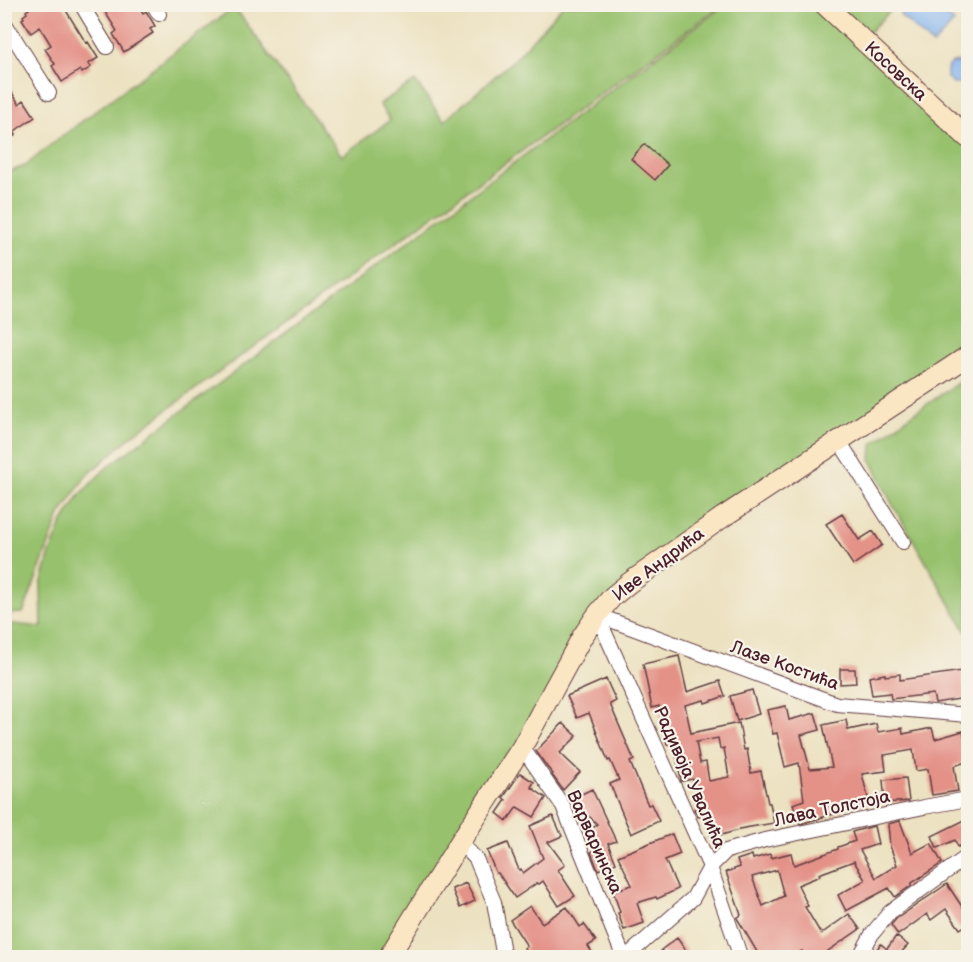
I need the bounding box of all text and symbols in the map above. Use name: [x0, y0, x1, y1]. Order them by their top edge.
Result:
street label: Косовска: [860, 37, 931, 106]
street label: Иве Андрића: [608, 523, 709, 606]
street label: Лазе Костића: [727, 636, 842, 695]
street label: Радивоја Увалића: [649, 703, 730, 852]
street label: Лава Толстоја: [771, 786, 892, 831]
street label: Варваринска: [562, 787, 627, 898]

